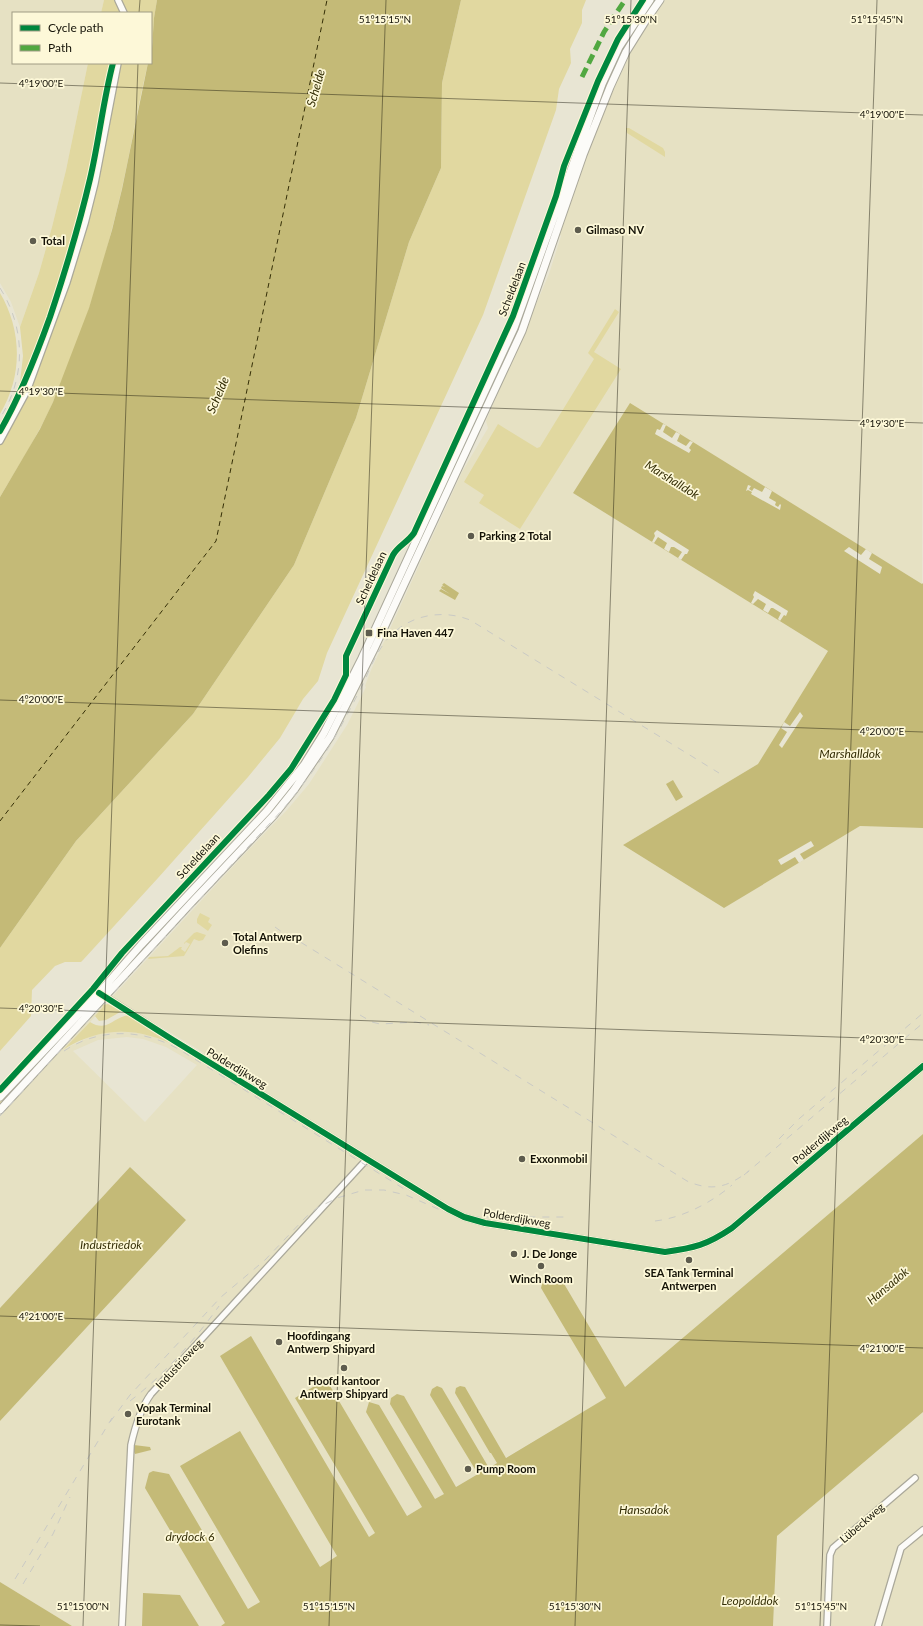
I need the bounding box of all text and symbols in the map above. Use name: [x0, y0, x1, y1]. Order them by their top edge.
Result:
legend: [12, 12, 152, 64]
text: 51°15'15"N: [359, 13, 411, 25]
text: 51°15'30"N: [605, 13, 657, 25]
text: 51°15'45"N: [851, 13, 903, 25]
text: Cycle path: [48, 20, 103, 35]
text: Path: [48, 40, 72, 55]
water label: Schelde: [303, 67, 328, 108]
text: 4°19'00"E: [19, 77, 64, 89]
text: 4°19'00"E: [860, 108, 905, 120]
place label: Gilmaso NV: [586, 223, 645, 236]
marker: Gilmaso NV: [573, 225, 583, 235]
place label: Total: [41, 234, 65, 247]
marker: Total: [28, 236, 38, 246]
street label: Scheldelaan: [495, 260, 528, 318]
water label: Schelde: [203, 374, 232, 415]
text: 4°19'30"E: [19, 385, 64, 397]
text: 4°19'30"E: [860, 417, 905, 429]
water label: Marshalldok: [642, 457, 702, 502]
place label: Parking 2 Total: [479, 529, 552, 542]
marker: Parking 2 Total: [466, 531, 476, 541]
street label: Scheldelaan: [353, 549, 389, 607]
place label: Fina Haven 447: [377, 626, 454, 639]
marker: Fina Haven 447: [364, 628, 374, 638]
text: 4°20'00"E: [19, 693, 64, 705]
text: 4°20'00"E: [860, 725, 905, 737]
water label: Marshalldok: [819, 746, 881, 761]
street label: Scheldelaan: [173, 830, 222, 881]
place label: Total Antwerp Olefins: [233, 930, 302, 956]
marker: Total Antwerp Olefins: [220, 938, 230, 948]
text: 4°20'30"E: [19, 1002, 64, 1014]
text: 4°20'30"E: [860, 1033, 905, 1045]
street label: Polderdijkweg: [205, 1044, 270, 1091]
street label: Polderdijkweg: [789, 1113, 850, 1166]
place label: Exxonmobil: [530, 1152, 588, 1165]
marker: Exxonmobil: [517, 1154, 527, 1164]
street label: Polderdijkweg: [482, 1205, 552, 1230]
water label: Industriedok: [80, 1237, 142, 1252]
place label: J. De Jonge: [522, 1247, 577, 1260]
marker: J. De Jonge: [509, 1249, 519, 1259]
marker: SEA Tank Terminal Antwerpen: [684, 1255, 694, 1265]
marker: Winch Room: [536, 1261, 546, 1271]
water label: Hansadok: [864, 1264, 912, 1307]
place label: SEA Tank Terminal Antwerpen: [644, 1266, 734, 1292]
place label: Winch Room: [509, 1272, 573, 1285]
text: 4°21'00"E: [19, 1310, 64, 1322]
place label: Hoofdingang Antwerp Shipyard: [286, 1329, 375, 1355]
street label: Industrieweg: [153, 1336, 205, 1391]
marker: Hoofdingang Antwerp Shipyard: [274, 1337, 284, 1347]
text: 4°21'00"E: [860, 1342, 905, 1354]
marker: Hoofd kantoor Antwerp Shipyard: [339, 1363, 349, 1373]
place label: Hoofd kantoor Antwerp Shipyard: [299, 1374, 388, 1400]
place label: Vopak Terminal Eurotank: [135, 1401, 211, 1427]
marker: Vopak Terminal Eurotank: [123, 1409, 133, 1419]
place label: Pump Room: [476, 1462, 536, 1475]
marker: Pump Room: [463, 1464, 473, 1474]
street label: Lübeckweg: [837, 1500, 887, 1545]
water label: Hansadok: [619, 1502, 669, 1517]
water label: drydock 6: [166, 1529, 215, 1544]
water label: Leopolddok: [721, 1593, 779, 1608]
text: 51°15'00"N: [57, 1600, 109, 1612]
text: 51°15'15"N: [303, 1600, 355, 1612]
text: 51°15'30"N: [549, 1600, 601, 1612]
text: 51°15'45"N: [795, 1600, 847, 1612]

